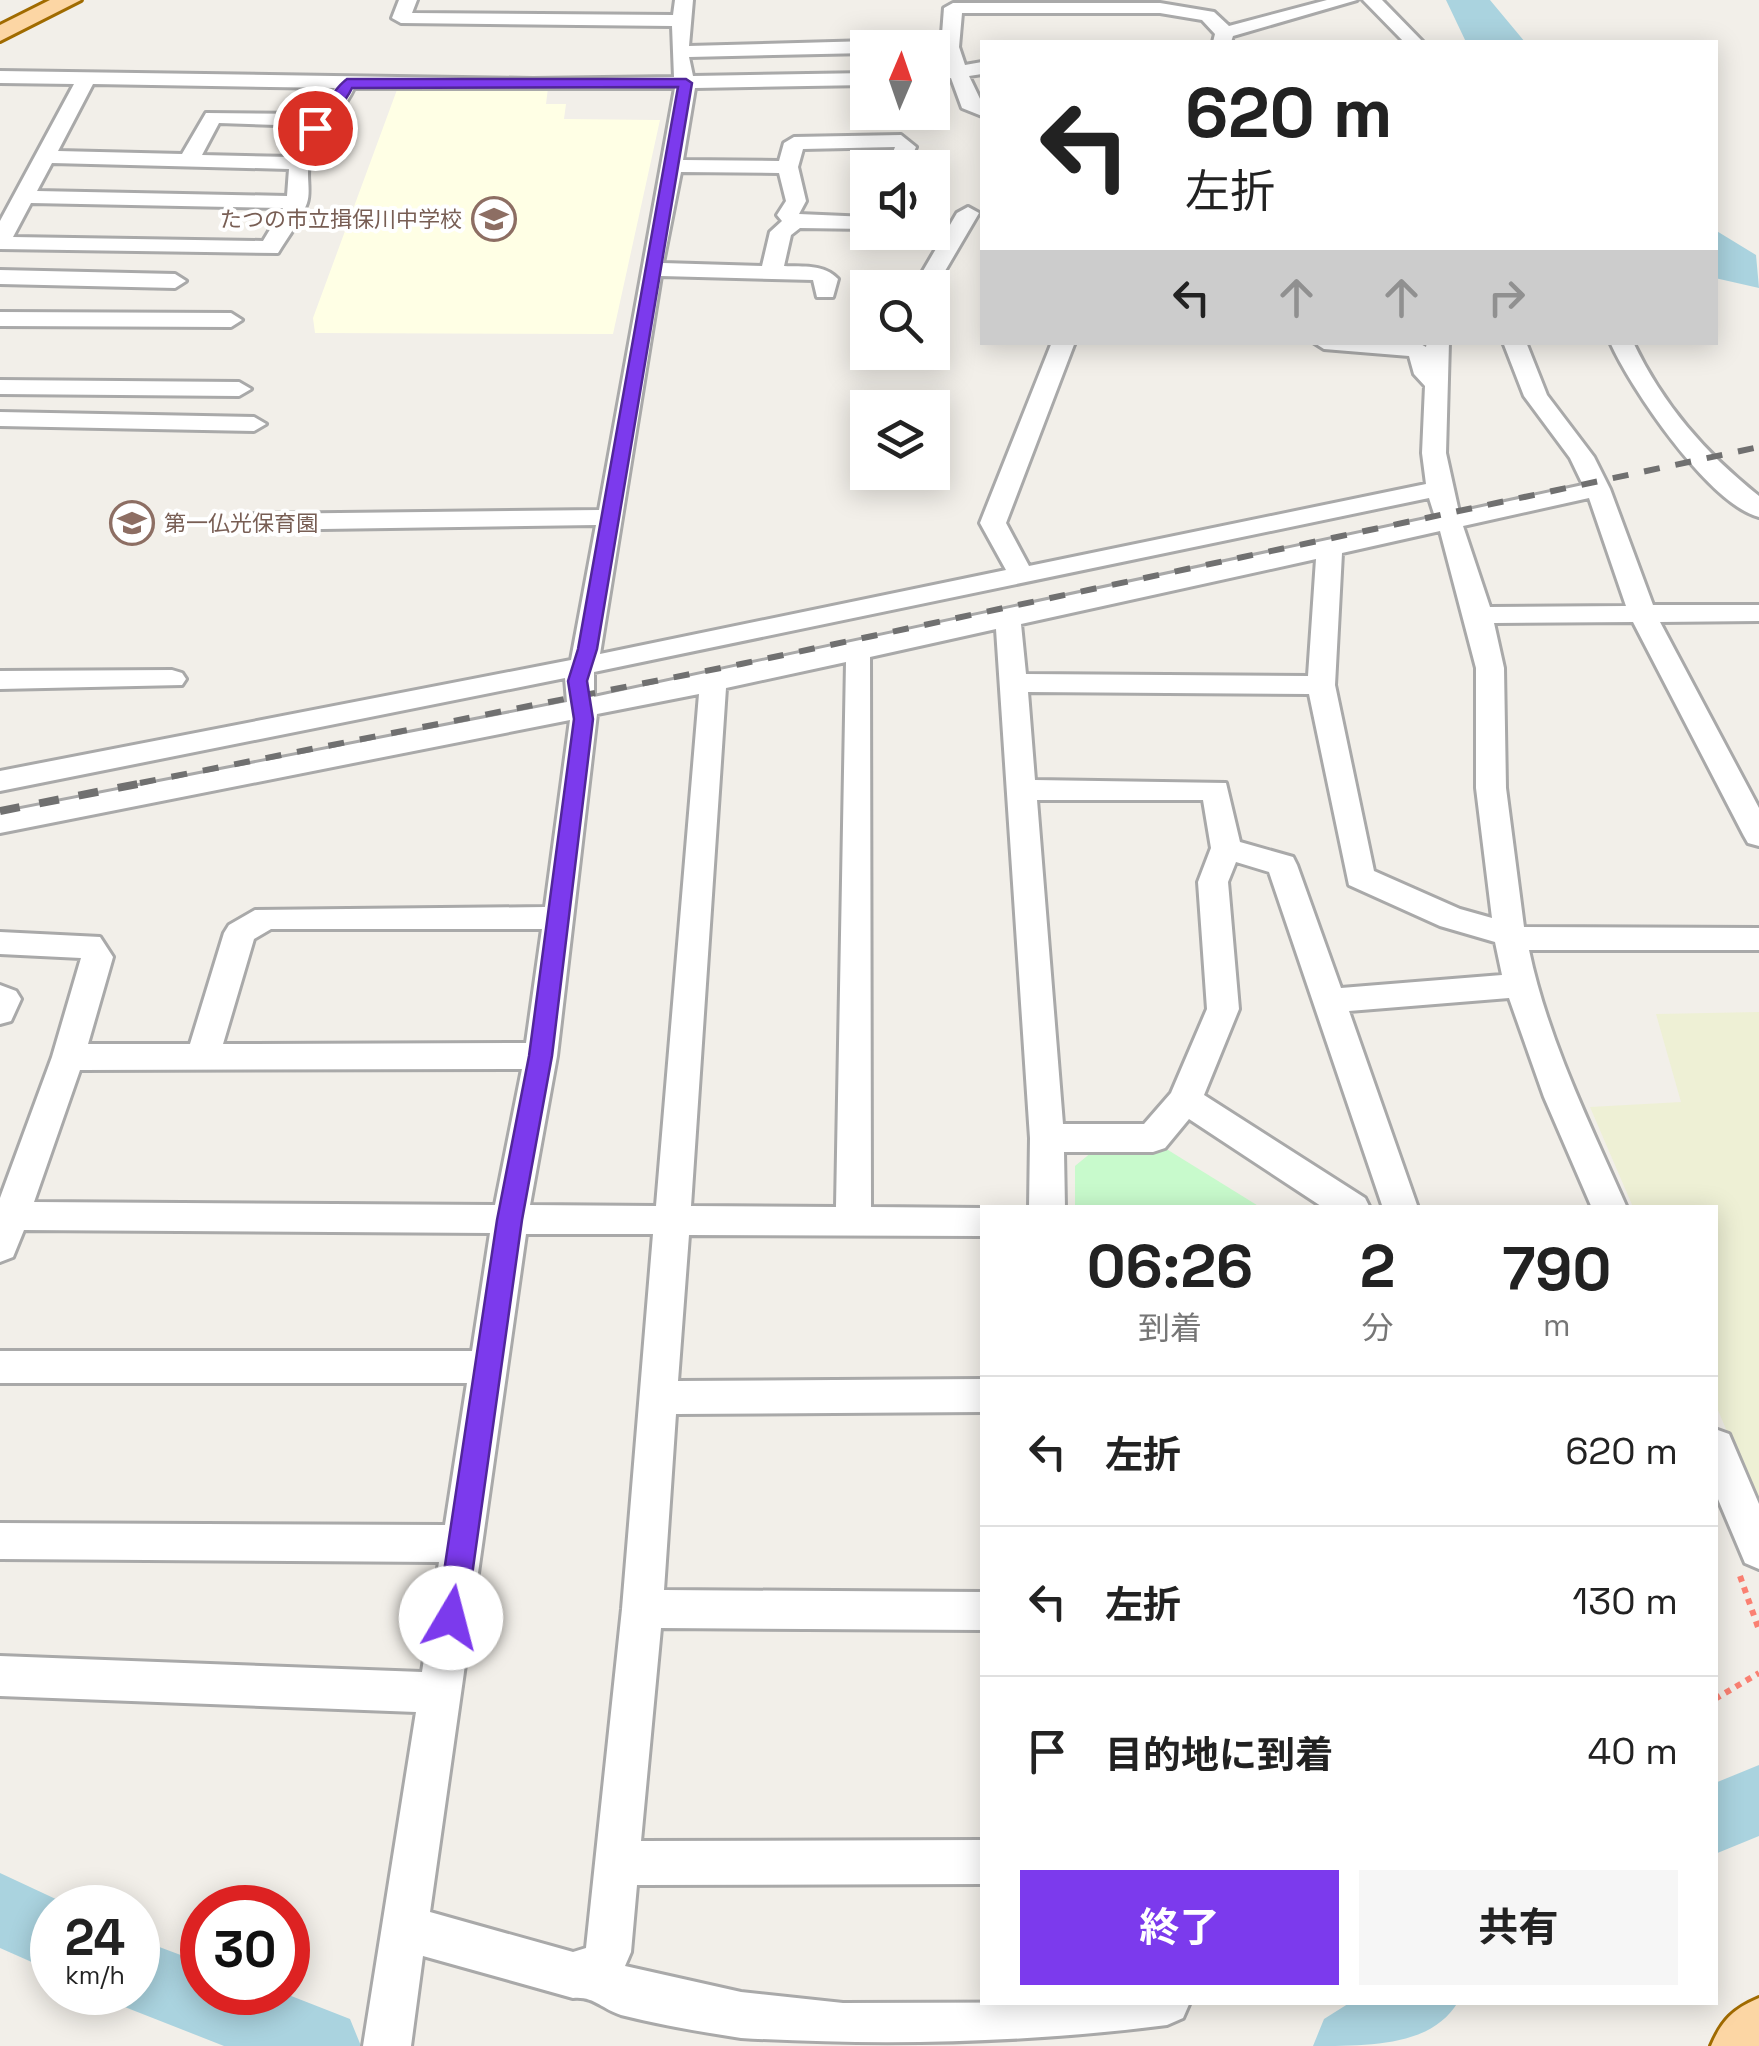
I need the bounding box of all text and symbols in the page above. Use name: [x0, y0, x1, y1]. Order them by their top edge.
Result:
north arrow: [850, 30, 950, 130]
map controls: [850, 30, 950, 490]
text: 620 m: [1185, 68, 1392, 157]
icon: left: [1020, 80, 1150, 210]
pin: [273, 86, 358, 171]
icon: arrive: [288, 101, 343, 156]
button: sound: [850, 150, 950, 250]
text: 左折: [1185, 163, 1275, 220]
school or university icon: たつの市立揖保川中学校: [471, 196, 517, 242]
place label: たつの市立揖保川中学校: [220, 205, 462, 233]
button: search: [850, 270, 950, 370]
icon: left: [1164, 270, 1219, 325]
icon: ahead: [1269, 270, 1324, 325]
icon: ahead: [1374, 270, 1429, 325]
icon: right: [1479, 270, 1534, 325]
button: layers: [850, 390, 950, 490]
school or university icon: 第一仏光保育園: [109, 500, 155, 546]
place label: 第一仏光保育園: [164, 509, 318, 537]
text: 06:26: [1087, 1228, 1253, 1305]
text: 2: [1360, 1228, 1395, 1305]
text: 790: [1502, 1231, 1611, 1308]
text: m: [1543, 1305, 1570, 1345]
text: 到着: [1138, 1308, 1202, 1348]
text: 分: [1362, 1308, 1394, 1348]
icon: left: [1020, 1424, 1075, 1479]
text: 620 m: [1565, 1427, 1678, 1475]
text: 左折: [1105, 1431, 1181, 1479]
position arrow: [399, 1566, 503, 1670]
icon: left: [1020, 1574, 1075, 1629]
text: 130 m: [1572, 1577, 1678, 1625]
text: 左折: [1105, 1581, 1181, 1629]
icon: arrive: [1020, 1724, 1075, 1779]
text: 40 m: [1587, 1727, 1678, 1775]
text: 目的地に到着: [1105, 1731, 1333, 1779]
button: 終了: [1020, 1870, 1339, 1985]
button: 共有: [1359, 1870, 1678, 1985]
speed limit sign: 30: [180, 1885, 310, 2015]
text: 24: [65, 1906, 125, 1970]
text: km/h: [65, 1959, 125, 1991]

